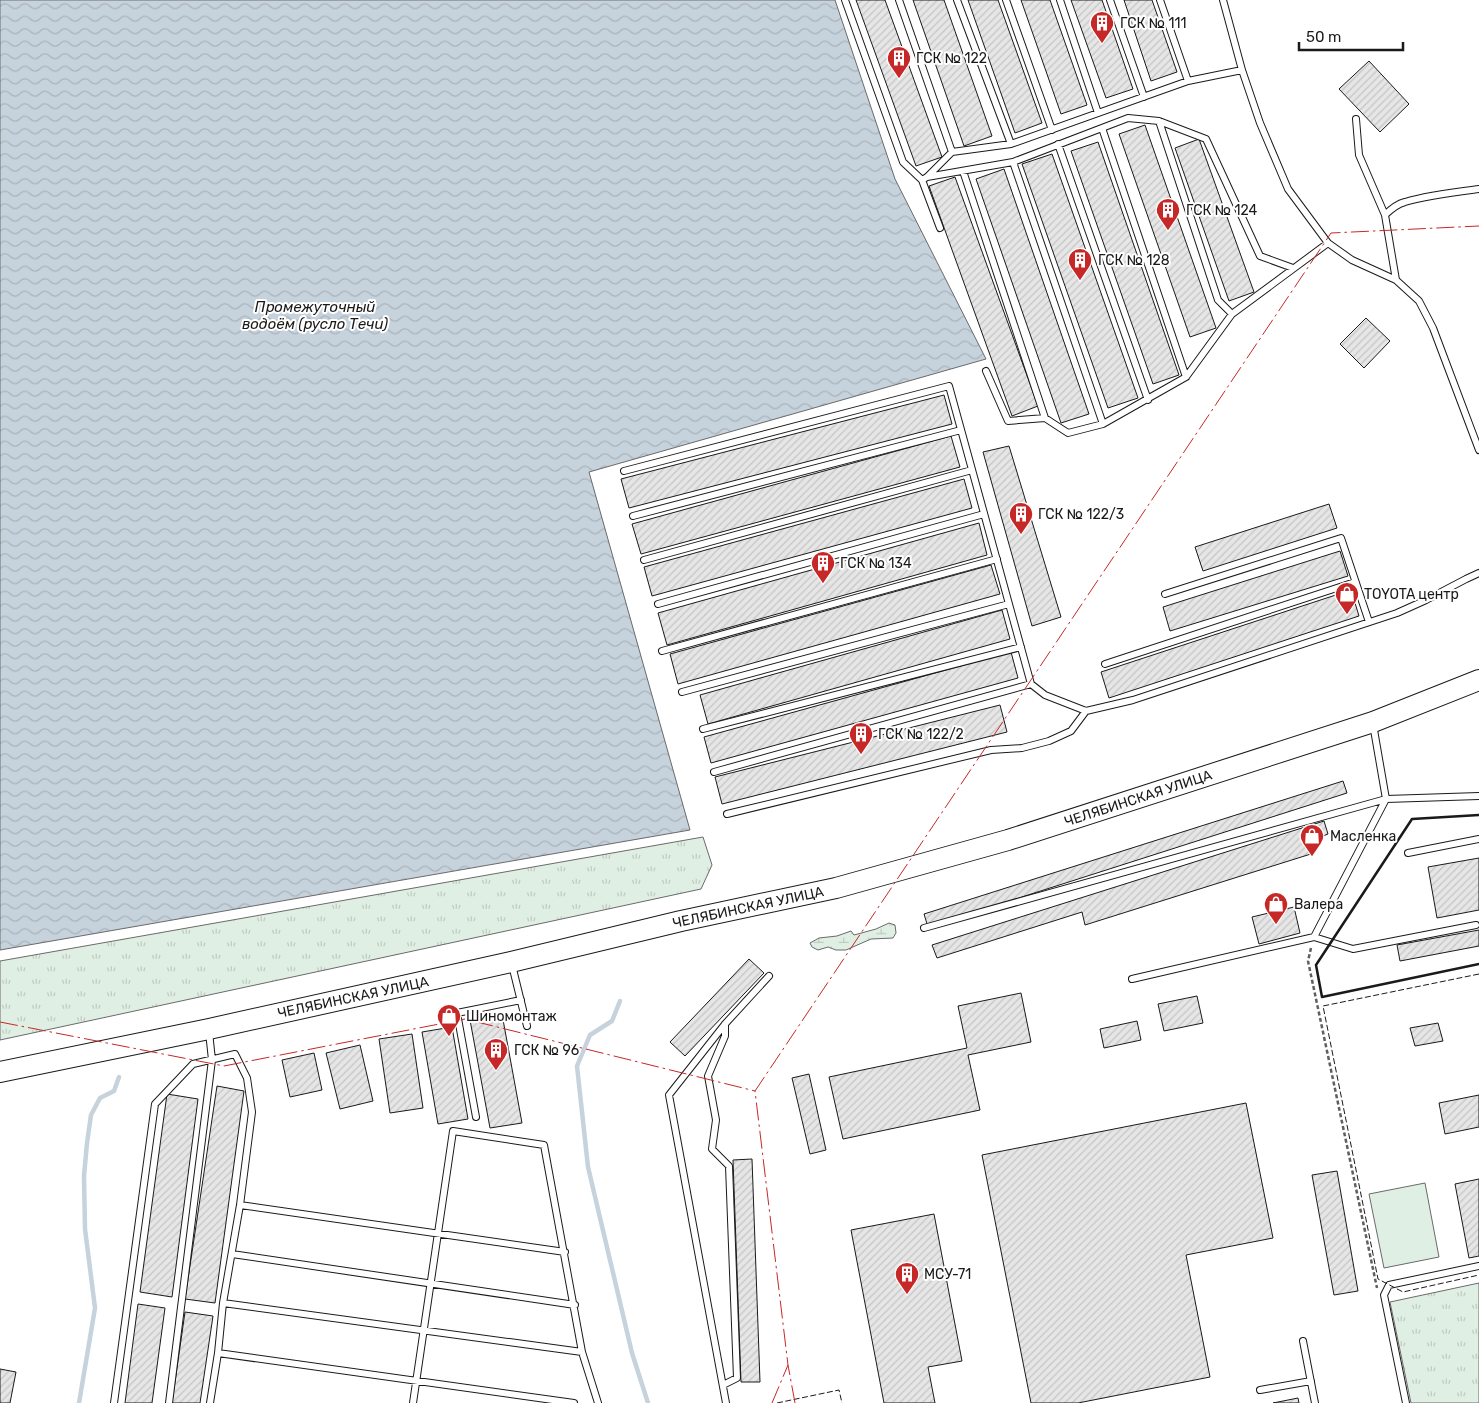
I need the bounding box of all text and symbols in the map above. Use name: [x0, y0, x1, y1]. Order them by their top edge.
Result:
building icon: ГСК № 111: [1089, 10, 1115, 44]
place label: ГСК № 111: [1120, 15, 1186, 32]
scale bar: [1299, 20, 1403, 52]
text: 50 m: [1306, 28, 1341, 46]
building icon: ГСК № 122: [886, 45, 912, 79]
place label: ГСК № 122: [916, 50, 987, 67]
building icon: ГСК № 124: [1155, 197, 1181, 231]
place label: ГСК № 124: [1186, 202, 1258, 219]
building icon: ГСК № 128: [1067, 247, 1093, 281]
place label: ГСК № 128: [1098, 252, 1170, 269]
water label: Промежуточный водоём (русло Течи): [242, 298, 388, 333]
building icon: ГСК № 122/3: [1008, 501, 1034, 535]
place label: ГСК № 122/3: [1038, 506, 1124, 523]
building icon: ГСК № 134: [810, 550, 836, 584]
place label: ГСК № 134: [840, 555, 912, 572]
shop icon: TOYOTA центр: [1334, 581, 1360, 615]
place label: TOYOTA центр: [1364, 586, 1459, 603]
building icon: ГСК № 122/2: [848, 721, 874, 755]
place label: ГСК № 122/2: [878, 726, 964, 743]
street label: ЧЕЛЯБИНСКАЯ УЛИЦА: [1062, 766, 1215, 830]
shop icon: Масленка: [1299, 823, 1325, 857]
place label: Масленка: [1330, 828, 1396, 845]
street label: ЧЕЛЯБИНСКАЯ УЛИЦА: [671, 883, 826, 932]
shop icon: Валера: [1263, 891, 1289, 925]
place label: Валера: [1294, 896, 1343, 913]
street label: ЧЕЛЯБИНСКАЯ УЛИЦА: [276, 973, 431, 1022]
shop icon: Шиномонтаж: [436, 1003, 462, 1037]
place label: Шиномонтаж: [466, 1008, 557, 1025]
building icon: ГСК № 96: [483, 1037, 509, 1071]
place label: ГСК № 96: [514, 1042, 579, 1059]
building icon: МСУ-71: [894, 1261, 920, 1295]
place label: МСУ-71: [924, 1266, 971, 1283]

